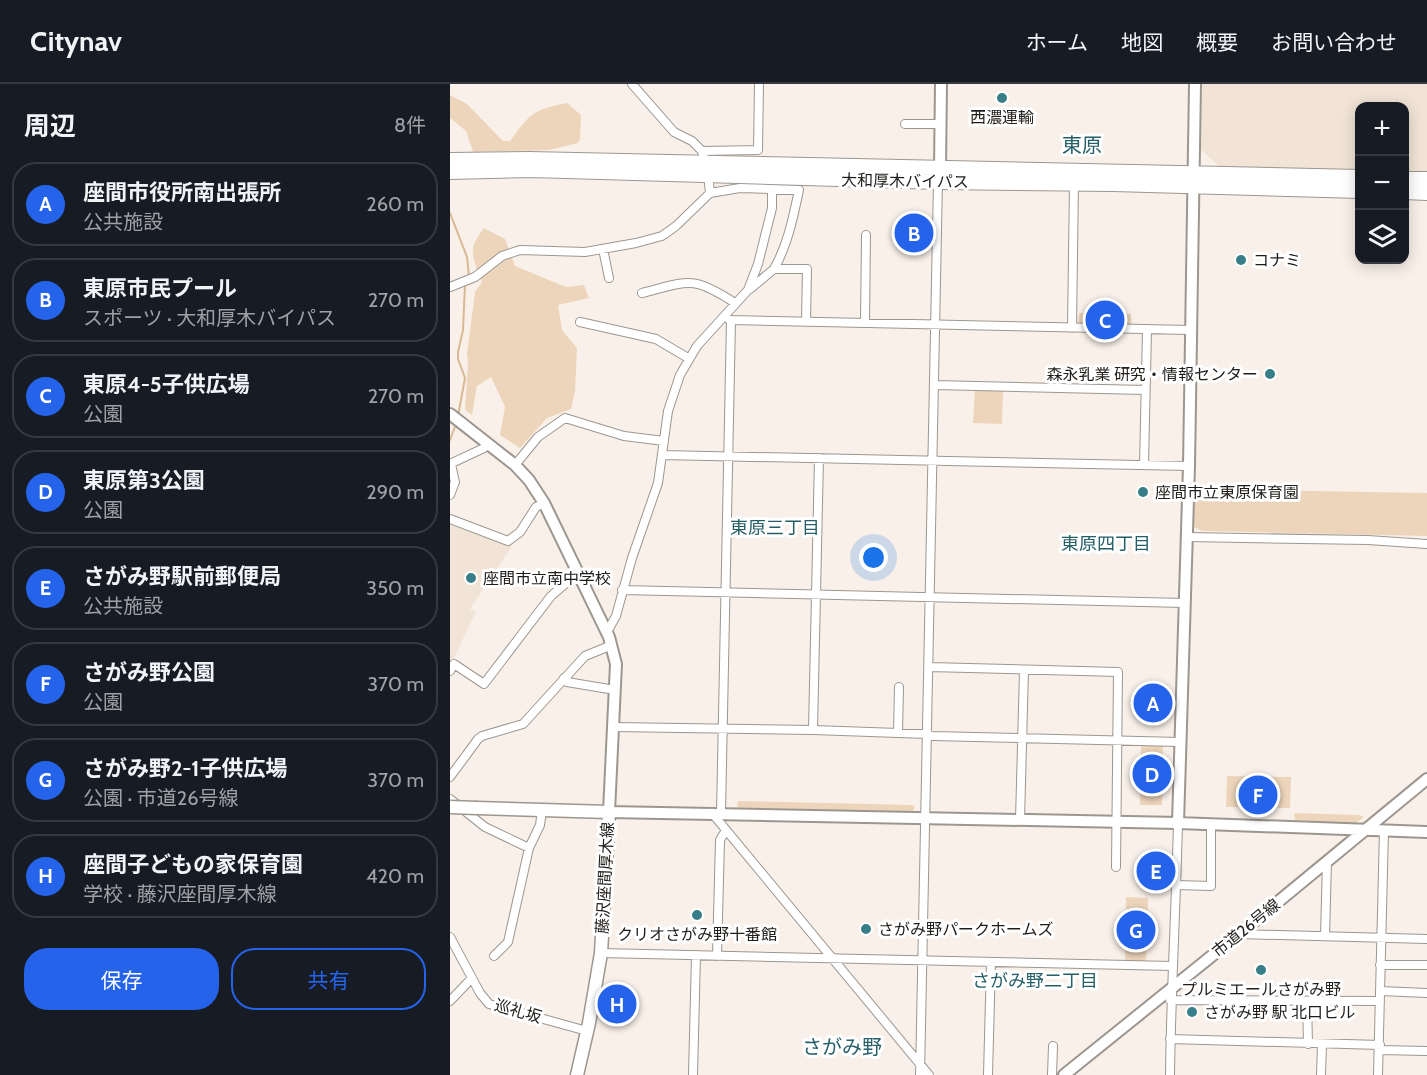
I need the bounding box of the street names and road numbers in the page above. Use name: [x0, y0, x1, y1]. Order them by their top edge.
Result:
street label: 大和厚木バイパス: [841, 170, 969, 192]
street label: 藤沢座間厚木線: [593, 822, 617, 934]
street label: 市道26号線: [1208, 895, 1284, 961]
street label: 巡礼坂: [492, 995, 544, 1027]

